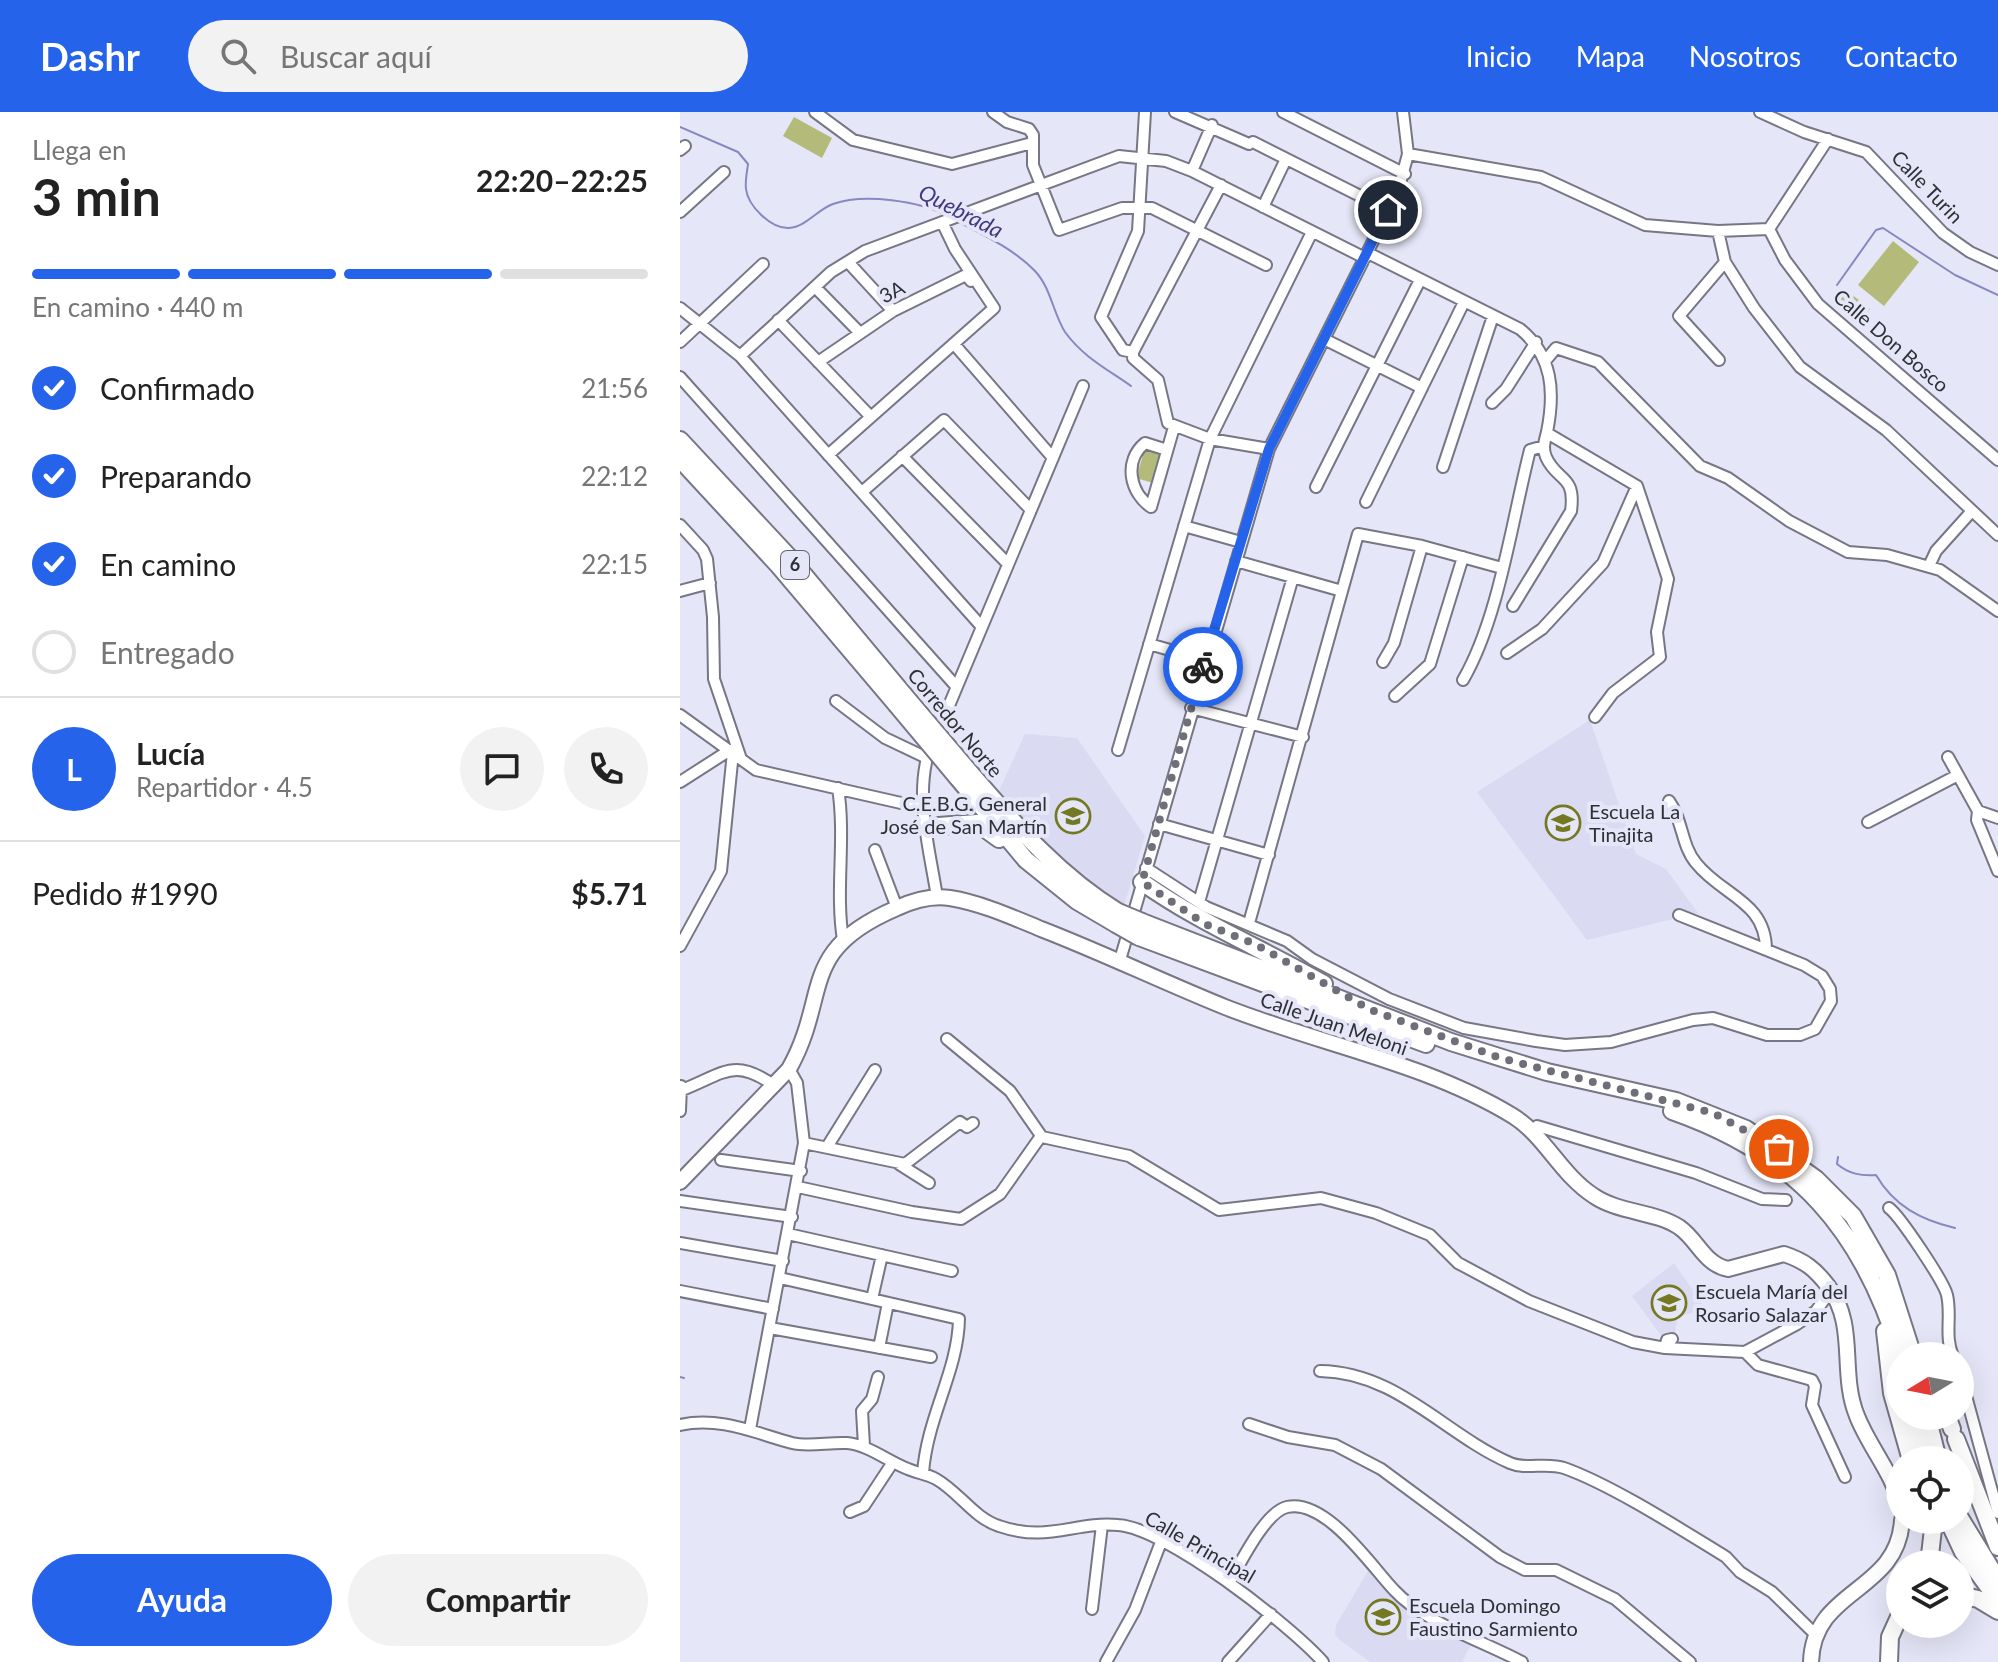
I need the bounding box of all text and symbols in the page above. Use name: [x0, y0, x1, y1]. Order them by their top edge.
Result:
search box: [188, 20, 748, 92]
text: Dashr: [40, 33, 140, 79]
icon: search: [216, 34, 260, 78]
text: Buscar aquí: [280, 38, 432, 74]
text: Inicio: [1466, 39, 1532, 73]
text: Mapa: [1576, 39, 1645, 73]
text: Nosotros: [1689, 39, 1801, 73]
text: Contacto: [1845, 39, 1958, 73]
text: Llega en: [32, 134, 127, 166]
street label: Calle Turin: [1887, 145, 1968, 228]
text: 22:20–22:25: [476, 162, 648, 198]
text: 3 min: [32, 165, 161, 227]
pin: [1354, 176, 1422, 244]
water label: Quebrada: [914, 178, 1008, 243]
icon: home: [1366, 188, 1410, 232]
street label: 3A: [875, 274, 909, 308]
street label: Calle Don Bosco: [1829, 284, 1954, 397]
text: En camino · 440 m: [32, 291, 243, 323]
icon: check: [32, 366, 76, 410]
text: Confirmado: [100, 370, 255, 406]
text: 21:56: [581, 372, 648, 404]
icon: check: [32, 454, 76, 498]
text: Preparando: [100, 458, 252, 494]
text: 22:12: [581, 460, 648, 492]
icon: check: [32, 542, 76, 586]
text: En camino: [100, 546, 236, 582]
text: 22:15: [581, 548, 648, 580]
road number: 6: [781, 551, 809, 579]
courier: [1163, 627, 1243, 707]
text: Entregado: [100, 634, 235, 670]
icon: bike: [1181, 645, 1225, 689]
street label: Corredor Norte: [903, 663, 1008, 782]
button: chat: [460, 727, 544, 811]
button: phone: [564, 727, 648, 811]
text: Lucía: [136, 735, 205, 771]
text: L: [66, 751, 82, 787]
text: Repartidor · 4.5: [136, 771, 313, 803]
place label: C.E.B.G. General José de San Martín: [880, 791, 1047, 838]
school or university icon: C.E.B.G. General José de San Martín: [1054, 797, 1092, 835]
place label: Escuela La Tinajita: [1589, 799, 1680, 846]
school or university icon: Escuela La Tinajita: [1544, 804, 1582, 842]
text: Pedido #1990: [32, 875, 218, 911]
text: $5.71: [571, 875, 648, 911]
street label: Calle Juan Meloni: [1258, 987, 1411, 1060]
pin: [1745, 1115, 1813, 1183]
icon: bag: [1757, 1127, 1801, 1171]
place label: Escuela María del Rosario Salazar: [1695, 1279, 1848, 1326]
school or university icon: Escuela María del Rosario Salazar: [1650, 1284, 1688, 1322]
north arrow: [1886, 1342, 1974, 1430]
map controls: [1886, 1342, 1974, 1638]
button: locate: [1886, 1446, 1974, 1534]
street label: Calle Principal: [1141, 1505, 1260, 1587]
button: layers: [1886, 1550, 1974, 1638]
button: Ayuda: [32, 1554, 332, 1646]
button: Compartir: [348, 1554, 648, 1646]
place label: Escuela Domingo Faustino Sarmiento: [1409, 1593, 1578, 1640]
school or university icon: Escuela Domingo Faustino Sarmiento: [1364, 1598, 1402, 1636]

